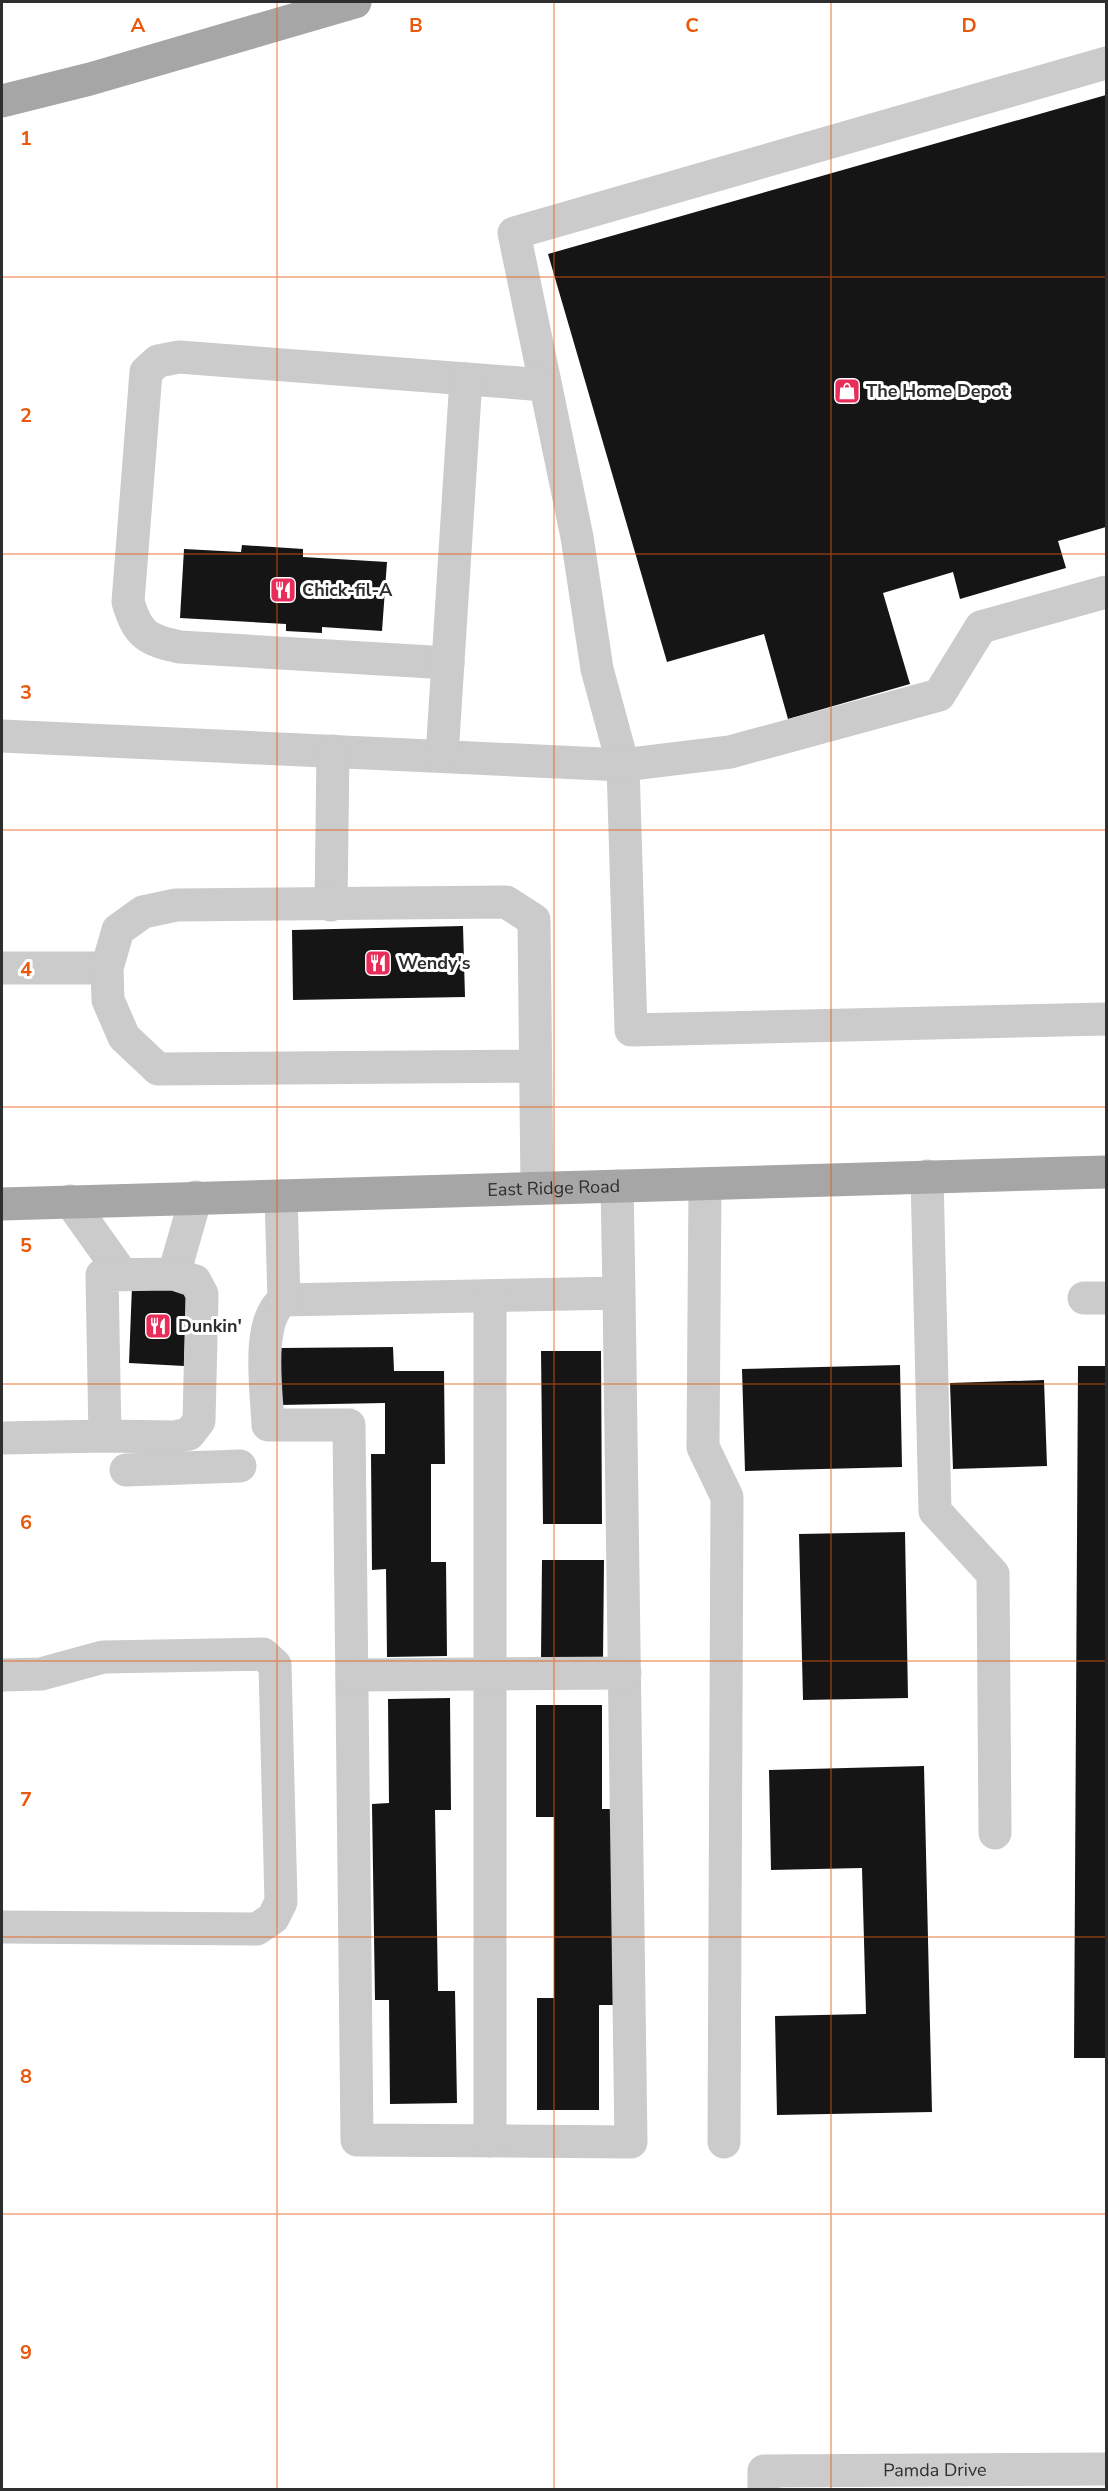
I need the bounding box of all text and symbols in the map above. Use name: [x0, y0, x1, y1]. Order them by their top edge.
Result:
text: A: [131, 12, 146, 39]
text: B: [409, 12, 423, 39]
text: C: [685, 12, 699, 39]
text: D: [961, 12, 977, 39]
text: 1: [20, 125, 32, 152]
shop icon: The Home Depot: [832, 376, 862, 406]
place label: The Home Depot: [866, 379, 1009, 403]
text: 2: [20, 402, 32, 429]
restaurant icon: Chick-fil-A: [268, 575, 298, 605]
place label: Chick-fil-A: [302, 578, 393, 602]
text: 3: [20, 679, 32, 706]
restaurant icon: Wendy's: [363, 948, 393, 978]
place label: Wendy's: [398, 951, 471, 975]
text: 4: [20, 956, 32, 983]
street label: East Ridge Road: [487, 1174, 621, 1202]
text: 5: [20, 1232, 32, 1259]
restaurant icon: Dunkin': [143, 1311, 173, 1341]
place label: Dunkin': [178, 1314, 242, 1338]
text: 6: [20, 1509, 32, 1536]
text: 7: [20, 1786, 32, 1813]
text: 8: [20, 2063, 32, 2090]
text: 9: [20, 2339, 32, 2366]
street label: Pamda Drive: [883, 2458, 987, 2482]

